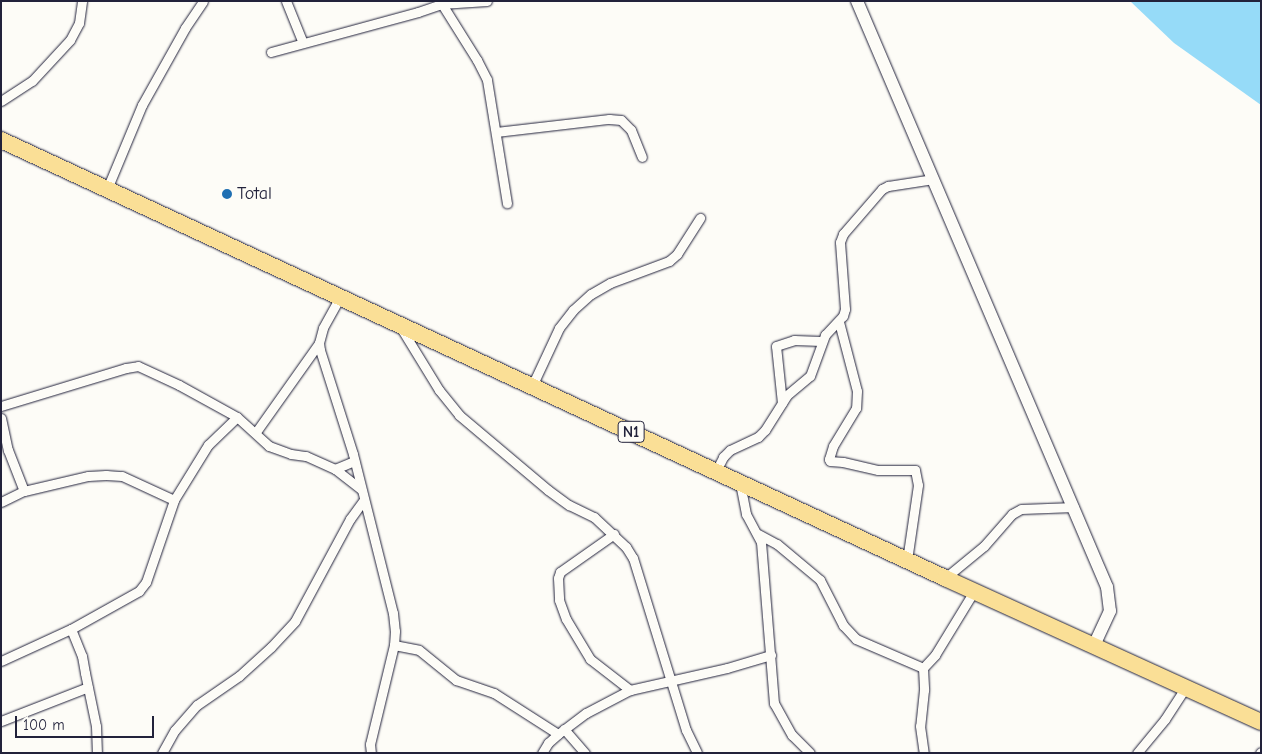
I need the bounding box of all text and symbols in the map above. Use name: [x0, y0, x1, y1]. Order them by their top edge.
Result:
place label: Total: [237, 183, 272, 205]
marker: Total: [221, 188, 233, 200]
road number: N1: [617, 418, 645, 446]
scale bar: [18, 706, 156, 738]
text: 100 m: [23, 716, 65, 734]

